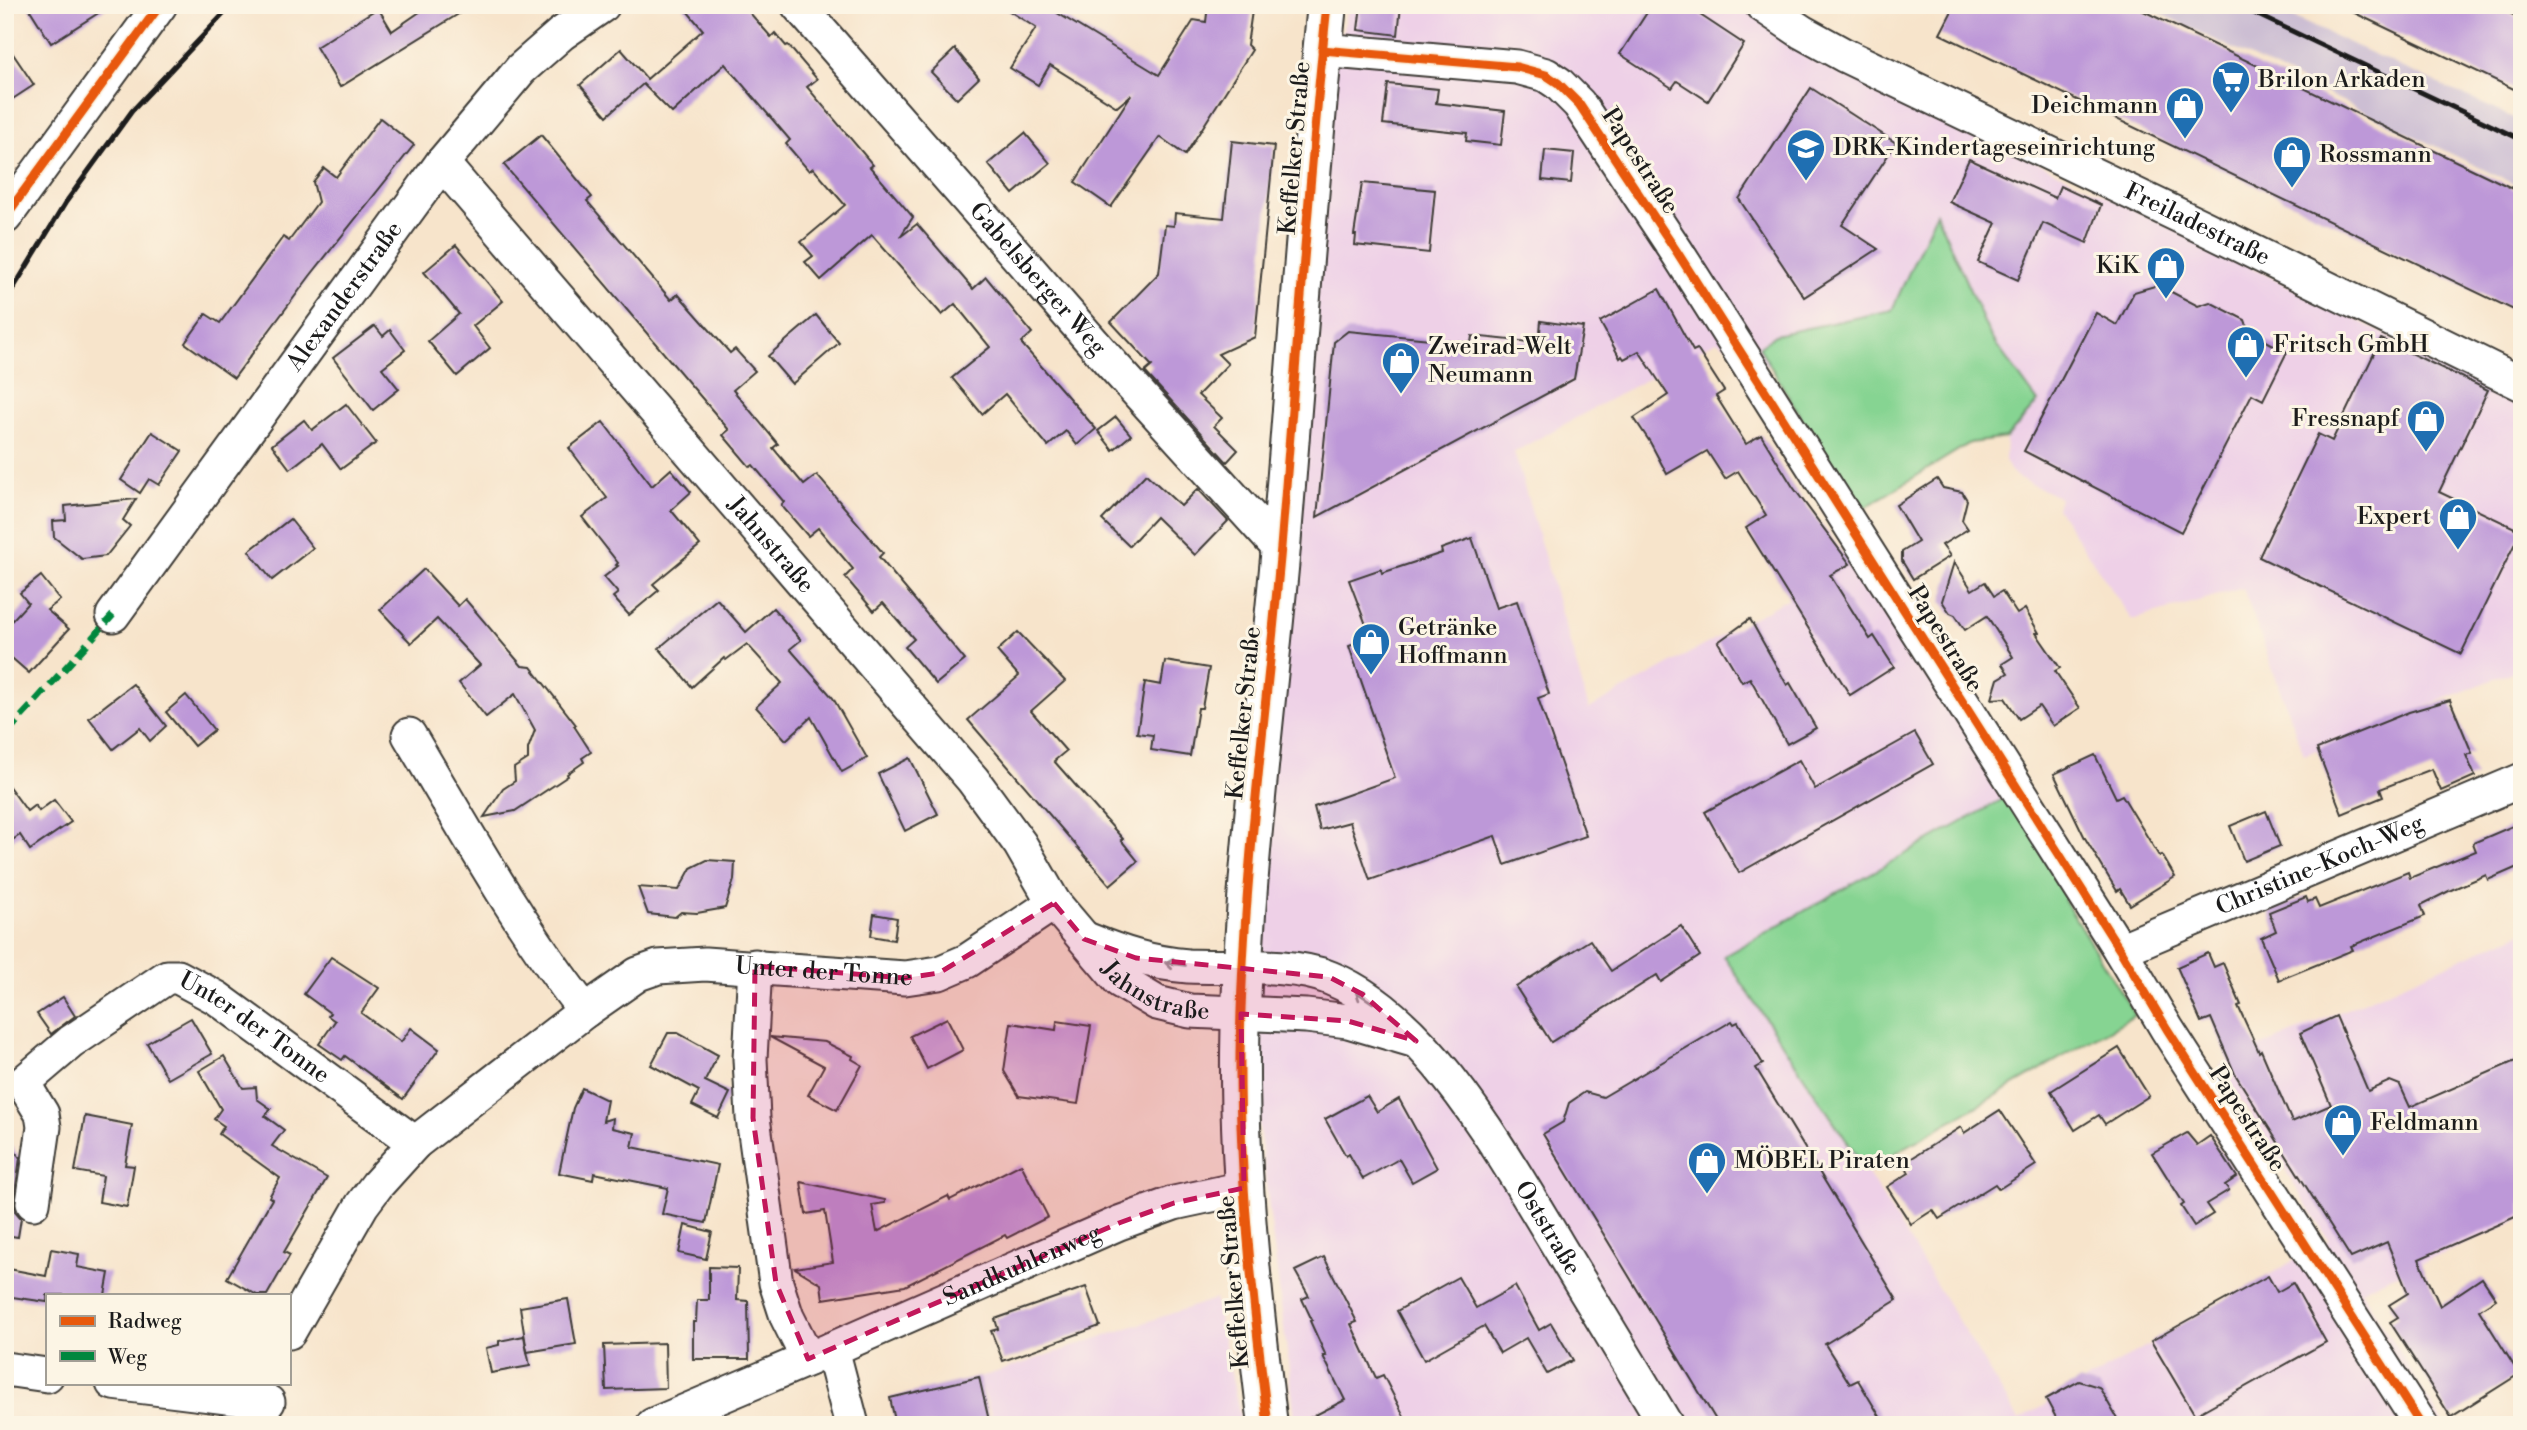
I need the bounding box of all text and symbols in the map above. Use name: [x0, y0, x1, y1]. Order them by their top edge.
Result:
supermarket icon: Brilon Arkaden: [2210, 59, 2252, 114]
street label: Keffelker Straße: [1272, 60, 1318, 236]
place label: Brilon Arkaden: [2257, 65, 2426, 95]
shop icon: Deichmann: [2164, 85, 2206, 140]
place label: Deichmann: [2031, 91, 2158, 121]
street label: Papestraße: [1595, 102, 1685, 220]
school or university icon: DRK-Kindertageseinrichtung: [1785, 127, 1827, 182]
place label: DRK-Kindertageseinrichtung: [1833, 133, 2156, 163]
shop icon: Rossmann: [2271, 134, 2313, 189]
place label: Rossmann: [2319, 140, 2432, 170]
street label: Freiladestraße: [2120, 177, 2275, 273]
street label: Gabelsberger Weg: [963, 196, 1113, 362]
street label: Alexanderstraße: [280, 216, 409, 378]
shop icon: KiK: [2145, 245, 2187, 300]
place label: KiK: [2096, 251, 2140, 281]
shop icon: Fritsch GmbH: [2225, 324, 2267, 379]
place label: Fritsch GmbH: [2273, 330, 2429, 360]
place label: Zweirad-Welt Neumann: [1428, 332, 1572, 390]
shop icon: Zweirad-Welt Neumann: [1380, 340, 1422, 395]
shop icon: Fressnapf: [2405, 398, 2447, 453]
place label: Fressnapf: [2291, 404, 2400, 434]
street label: Jahnstraße: [720, 490, 821, 600]
shop icon: Expert: [2437, 496, 2479, 551]
place label: Expert: [2357, 502, 2431, 532]
street label: Papestraße: [1900, 580, 1990, 698]
place label: Getränke Hoffmann: [1398, 613, 1508, 671]
shop icon: Getränke Hoffmann: [1350, 621, 1392, 676]
street label: Keffelker Straße: [1220, 625, 1268, 801]
street label: Christine-Koch-Weg: [2211, 808, 2429, 923]
street label: Unter der Tonne: [734, 951, 914, 994]
street label: Jahnstraße: [1094, 954, 1210, 1027]
one-way arrow: [1164, 957, 1187, 970]
street label: Unter der Tonne: [174, 965, 336, 1090]
one-way arrow: [1355, 990, 1374, 1004]
street label: Papestraße: [2202, 1060, 2292, 1178]
shop icon: Feldmann: [2322, 1102, 2364, 1157]
place label: Feldmann: [2370, 1108, 2479, 1138]
shop icon: MÖBEL Piraten: [1686, 1140, 1728, 1195]
place label: MÖBEL Piraten: [1734, 1145, 1910, 1176]
street label: Oststraße: [1508, 1176, 1587, 1281]
street label: Keffelker Straße: [1211, 1194, 1257, 1370]
street label: Sandkuhlenweg: [938, 1218, 1106, 1313]
legend: [46, 1294, 290, 1384]
text: Radweg: [108, 1309, 182, 1335]
text: Weg: [107, 1345, 147, 1371]

